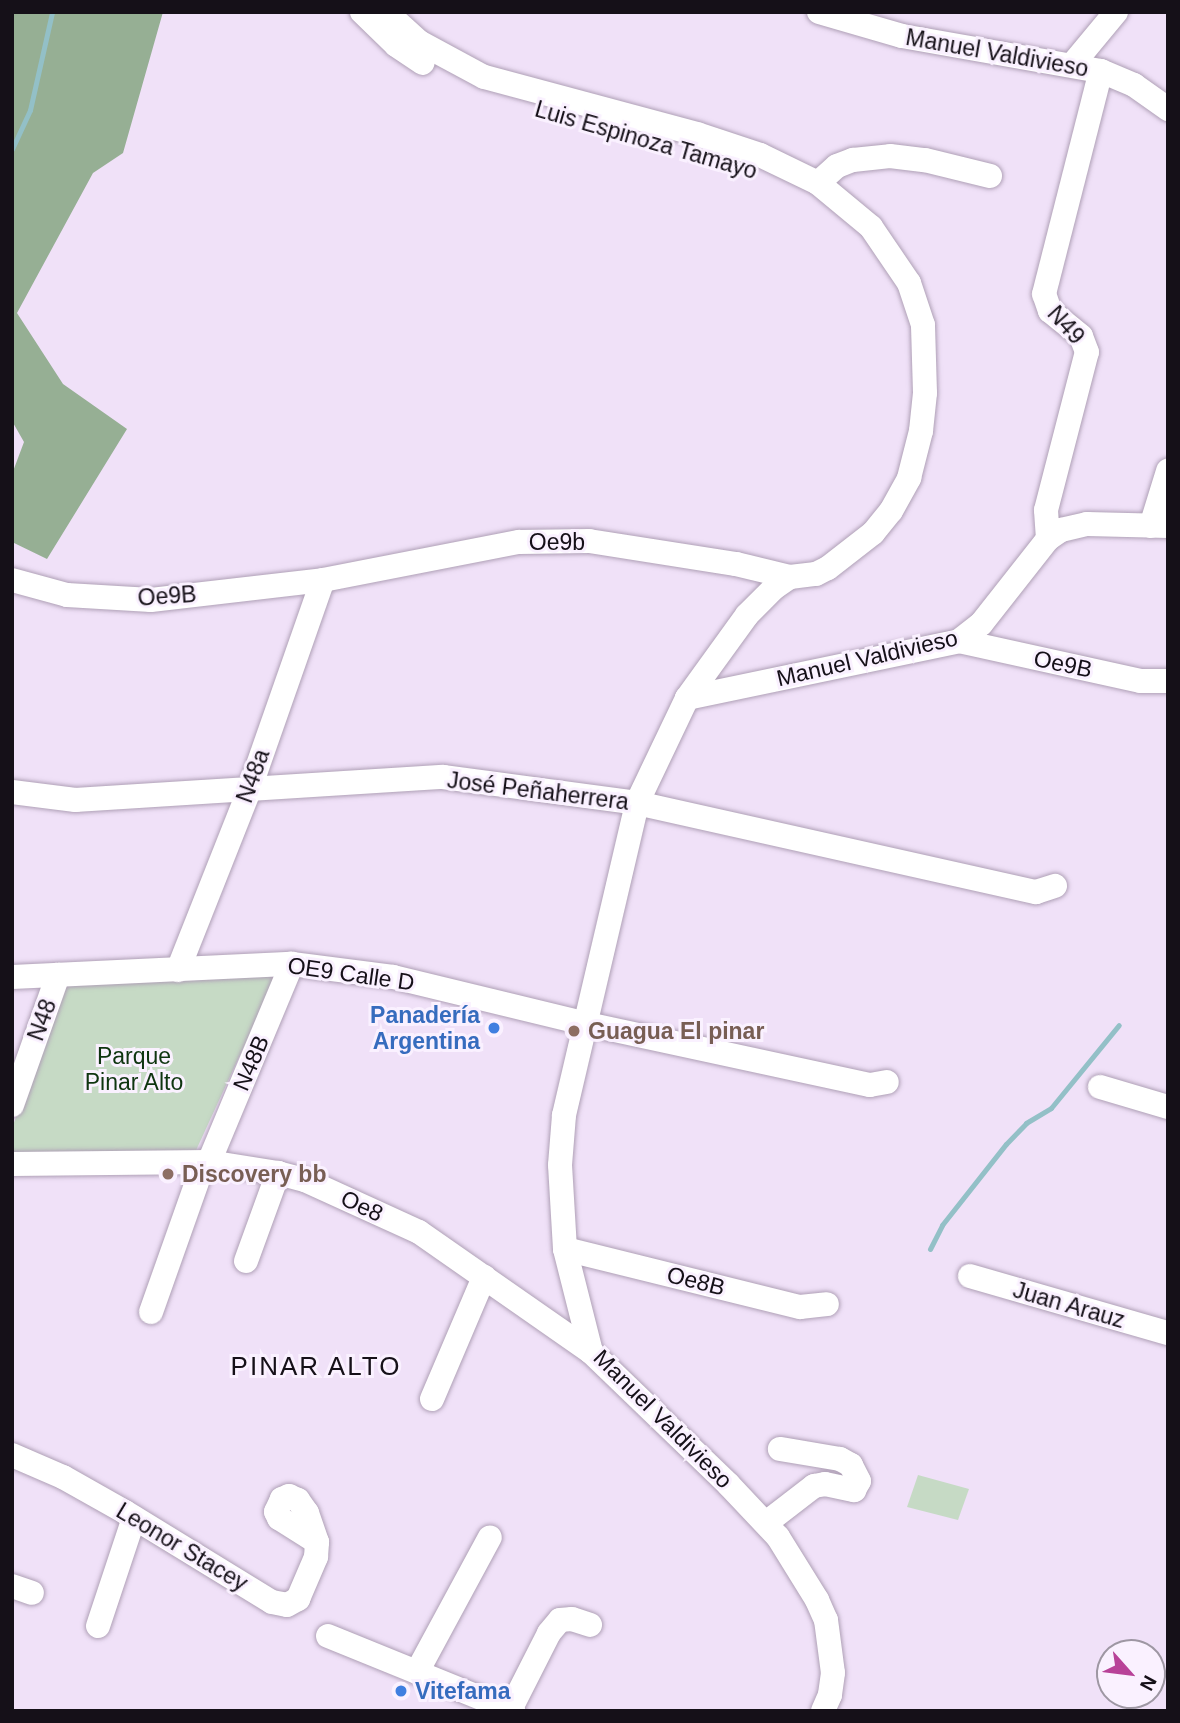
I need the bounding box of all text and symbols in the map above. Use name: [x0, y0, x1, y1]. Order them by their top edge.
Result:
street label: Manuel Valdivieso: [904, 23, 1090, 83]
street label: Luis Espinoza Tamayo: [532, 95, 760, 185]
street label: N49: [1042, 300, 1090, 350]
street label: Oe9b: [529, 528, 585, 556]
street label: Oe9B: [137, 580, 197, 612]
street label: Manuel Valdivieso: [774, 624, 960, 692]
street label: Oe9B: [1031, 644, 1095, 684]
street label: N48a: [231, 745, 275, 807]
street label: José Peñaherrera: [446, 766, 630, 816]
street label: OE9 Calle D: [286, 951, 416, 997]
street label: N48: [22, 995, 62, 1045]
place label: Panadería Argentina: [370, 1001, 480, 1055]
place label: Guagua El pinar: [588, 1017, 764, 1045]
marker: Panadería Argentina: [486, 1020, 502, 1036]
marker: Guagua El pinar: [566, 1023, 582, 1039]
street label: N48B: [227, 1031, 275, 1095]
park label: Parque Pinar Alto: [84, 1042, 184, 1096]
place label: Discovery bb: [182, 1160, 326, 1188]
marker: Discovery bb: [160, 1166, 176, 1182]
street label: Oe8: [336, 1184, 388, 1228]
street label: Oe8B: [664, 1260, 728, 1302]
street label: Juan Arauz: [1009, 1276, 1129, 1334]
street label: Manuel Valdivieso: [588, 1344, 738, 1494]
district label: PINAR ALTO: [231, 1351, 401, 1383]
street label: Leonor Stacey: [111, 1497, 253, 1597]
north arrow: [1096, 1639, 1166, 1709]
text: N: [1136, 1672, 1161, 1694]
place label: Vitefama: [415, 1677, 510, 1705]
marker: Vitefama: [393, 1683, 409, 1699]

